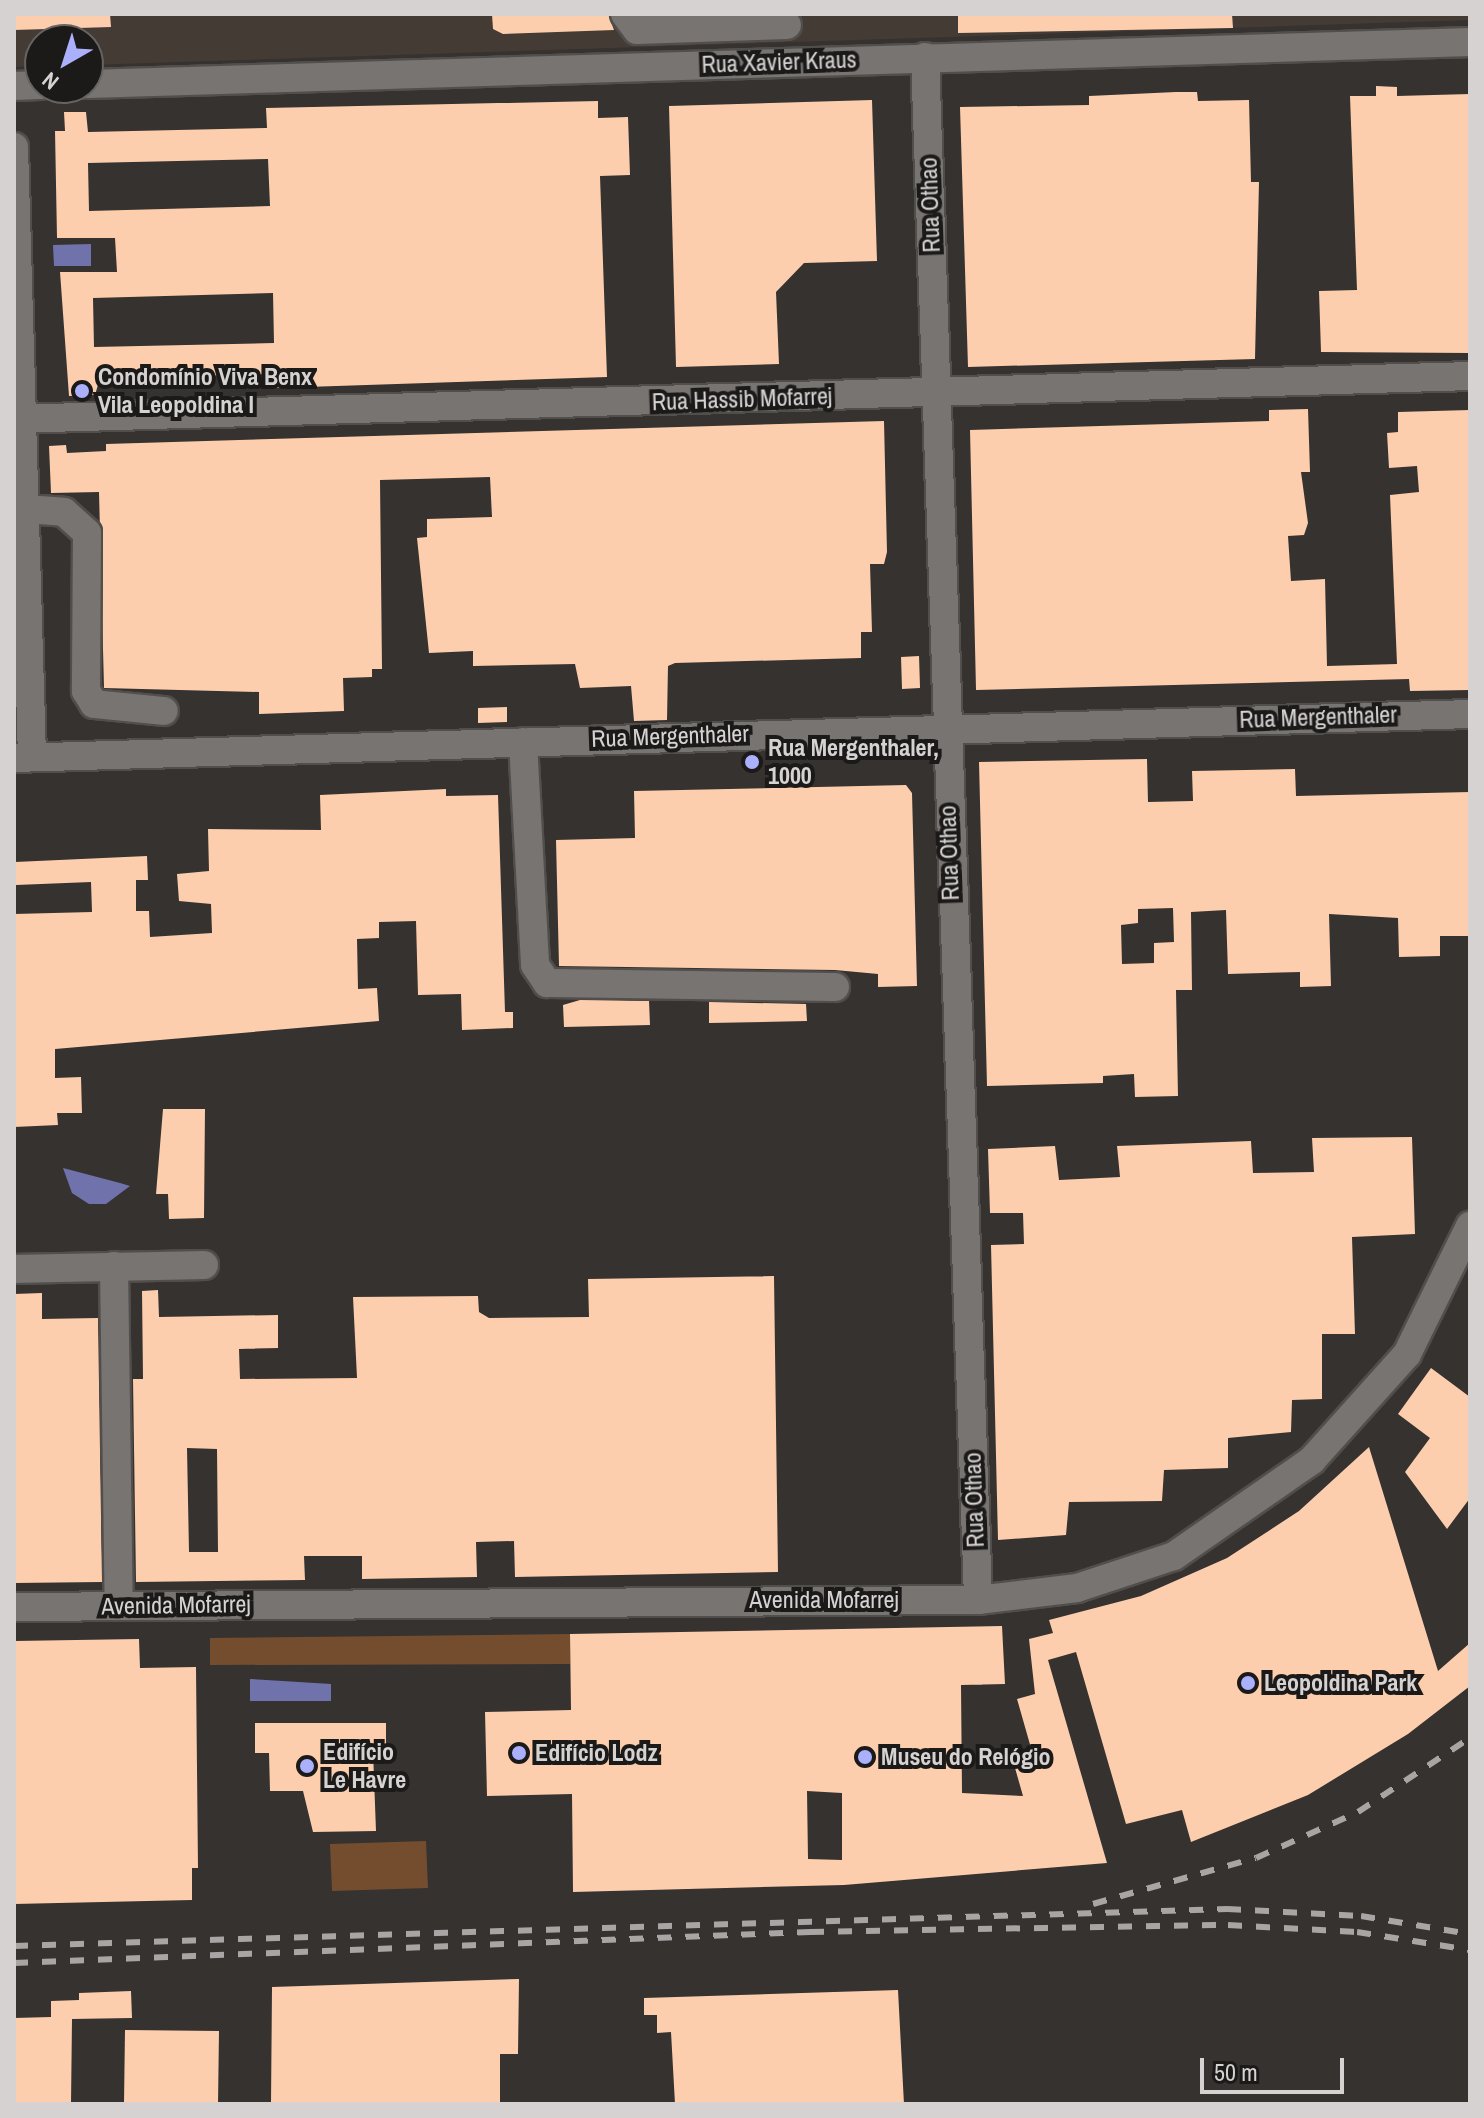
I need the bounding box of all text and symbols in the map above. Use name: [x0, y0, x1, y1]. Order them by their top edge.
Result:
north arrow: [24, 24, 104, 104]
street label: Rua Xavier Kraus: [701, 45, 857, 79]
text: N: [36, 65, 65, 97]
street label: Rua Othao: [914, 157, 946, 253]
place label: Condomínio Viva Benx Vila Leopoldina I: [98, 363, 312, 419]
street label: Rua Hassib Mofarrej: [651, 381, 833, 417]
marker: Condomínio Viva Benx Vila Leopoldina I: [73, 382, 91, 400]
street label: Rua Mergenthaler: [1239, 700, 1397, 734]
street label: Rua Mergenthaler: [591, 719, 749, 753]
place label: Rua Mergenthaler, 1000: [768, 734, 939, 790]
marker: Rua Mergenthaler, 1000: [743, 753, 761, 771]
street label: Rua Othao: [933, 805, 965, 901]
street label: Rua Othao: [958, 1452, 990, 1548]
street label: Avenida Mofarrej: [749, 1586, 899, 1614]
street label: Avenida Mofarrej: [101, 1589, 251, 1621]
place label: Leopoldina Park: [1264, 1669, 1417, 1697]
marker: Leopoldina Park: [1239, 1674, 1257, 1692]
place label: Edifício Le Havre: [323, 1738, 406, 1794]
place label: Edifício Lodz: [535, 1739, 657, 1767]
place label: Museu do Relógio: [881, 1743, 1050, 1771]
marker: Edifício Lodz: [510, 1744, 528, 1762]
marker: Museu do Relógio: [856, 1748, 874, 1766]
marker: Edifício Le Havre: [298, 1757, 316, 1775]
scale bar: [1204, 2042, 1348, 2092]
text: 50 m: [1214, 2056, 1258, 2088]

